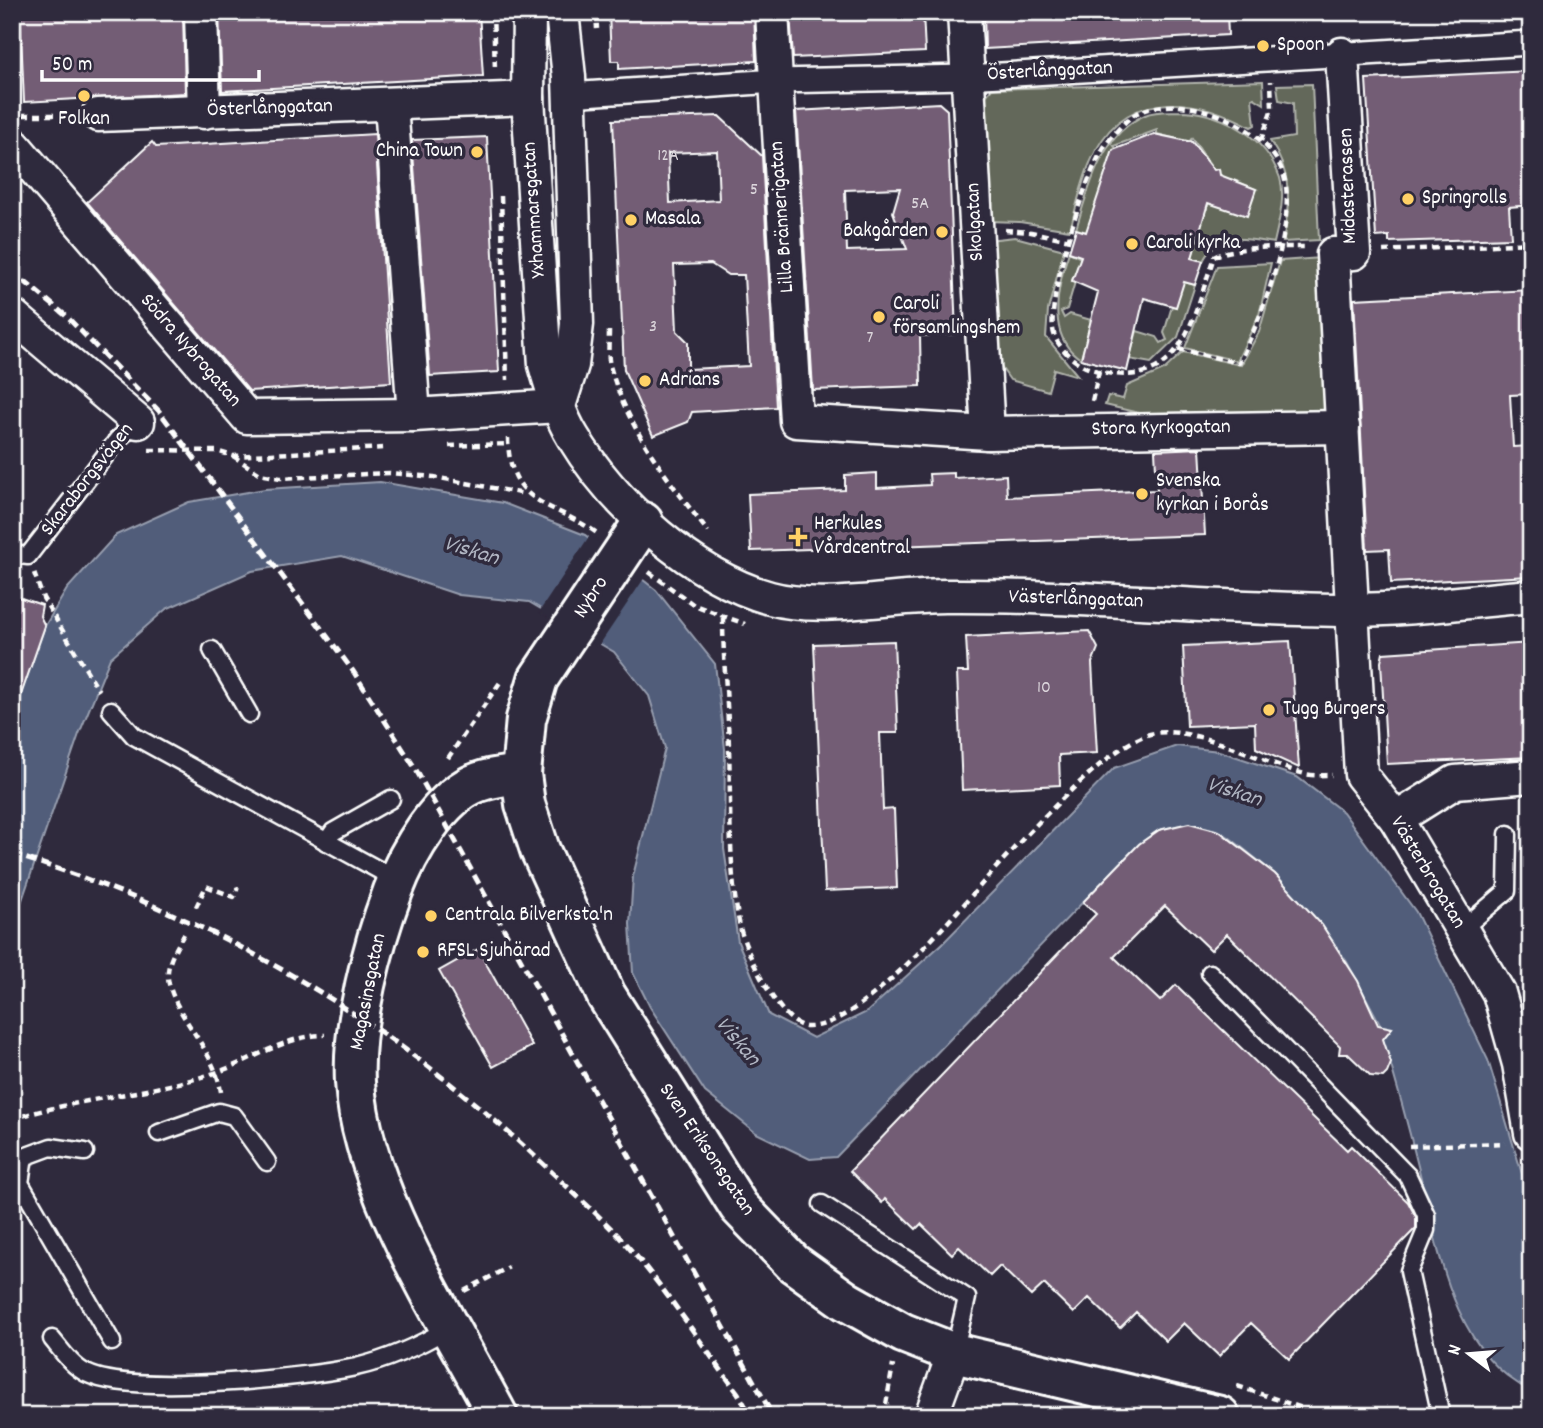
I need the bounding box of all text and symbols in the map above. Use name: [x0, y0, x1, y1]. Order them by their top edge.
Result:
place label: Spoon: [1277, 31, 1324, 61]
scale bar: [42, 38, 259, 82]
marker: Spoon: [1255, 38, 1271, 54]
text: 50 m: [52, 51, 92, 81]
street label: Österlånggatan: [986, 54, 1114, 90]
marker: Folkan: [76, 88, 92, 104]
street label: Österlånggatan: [207, 92, 333, 126]
place label: Folkan: [58, 105, 110, 135]
street label: Midasterassen: [1332, 128, 1366, 244]
place label: China Town: [376, 137, 463, 167]
street label: Lilla Brännerigatan: [763, 140, 803, 294]
street label: Yxhammarsgatan: [515, 141, 555, 279]
marker: China Town: [469, 144, 485, 160]
house number: 12A: [657, 144, 679, 169]
house number: 5: [750, 178, 758, 203]
street label: Skolgatan: [959, 182, 993, 262]
place label: Springrolls: [1422, 184, 1507, 214]
marker: Springrolls: [1400, 191, 1416, 207]
house number: 5A: [911, 192, 929, 217]
place label: Masala: [645, 205, 702, 235]
marker: Masala: [623, 212, 639, 228]
place label: Bakgården: [843, 217, 928, 247]
marker: Bakgården: [934, 224, 950, 240]
place label: Caroli kyrka: [1146, 229, 1242, 259]
marker: Caroli kyrka: [1124, 236, 1140, 252]
street label: Södra Nybrogatan: [132, 287, 248, 415]
place label: Caroli församlingshem: [893, 290, 1021, 344]
marker: Caroli församlingshem: [871, 309, 887, 325]
house number: 3: [649, 315, 657, 340]
house number: 7: [867, 326, 874, 351]
place label: Adrians: [659, 366, 720, 396]
marker: Adrians: [637, 373, 653, 389]
street label: Stora Kyrkogatan: [1091, 413, 1231, 445]
street label: Skaraborgsvägen: [34, 417, 142, 543]
place label: Svenska kyrkan i Borås: [1156, 467, 1269, 521]
marker: Svenska kyrkan i Borås: [1134, 486, 1150, 502]
place label: Herkules Vårdcentral: [814, 510, 910, 564]
marker: Herkules Vårdcentral: [788, 527, 808, 547]
water label: Viskan: [439, 528, 504, 576]
street label: Nybro: [567, 571, 617, 625]
street label: Västerlånggatan: [1008, 583, 1144, 617]
house number: 10: [1037, 676, 1051, 701]
place label: Tugg Burgers: [1283, 695, 1386, 725]
marker: Tugg Burgers: [1261, 702, 1277, 718]
water label: Viskan: [1202, 769, 1267, 818]
street label: Västerbrogatan: [1381, 811, 1473, 935]
place label: Centrala Bilverksta'n: [445, 901, 613, 931]
marker: Centrala Bilverksta'n: [423, 908, 439, 924]
street label: Magasinsgatan: [343, 931, 395, 1053]
place label: RFSL Sjuhärad: [437, 937, 551, 967]
marker: RFSL Sjuhärad: [415, 944, 431, 960]
water label: Viskan: [706, 1010, 768, 1075]
street label: Sven Eriksonsgatan: [650, 1078, 762, 1222]
north arrow: [1434, 1320, 1504, 1390]
text: N: [1442, 1342, 1470, 1359]

